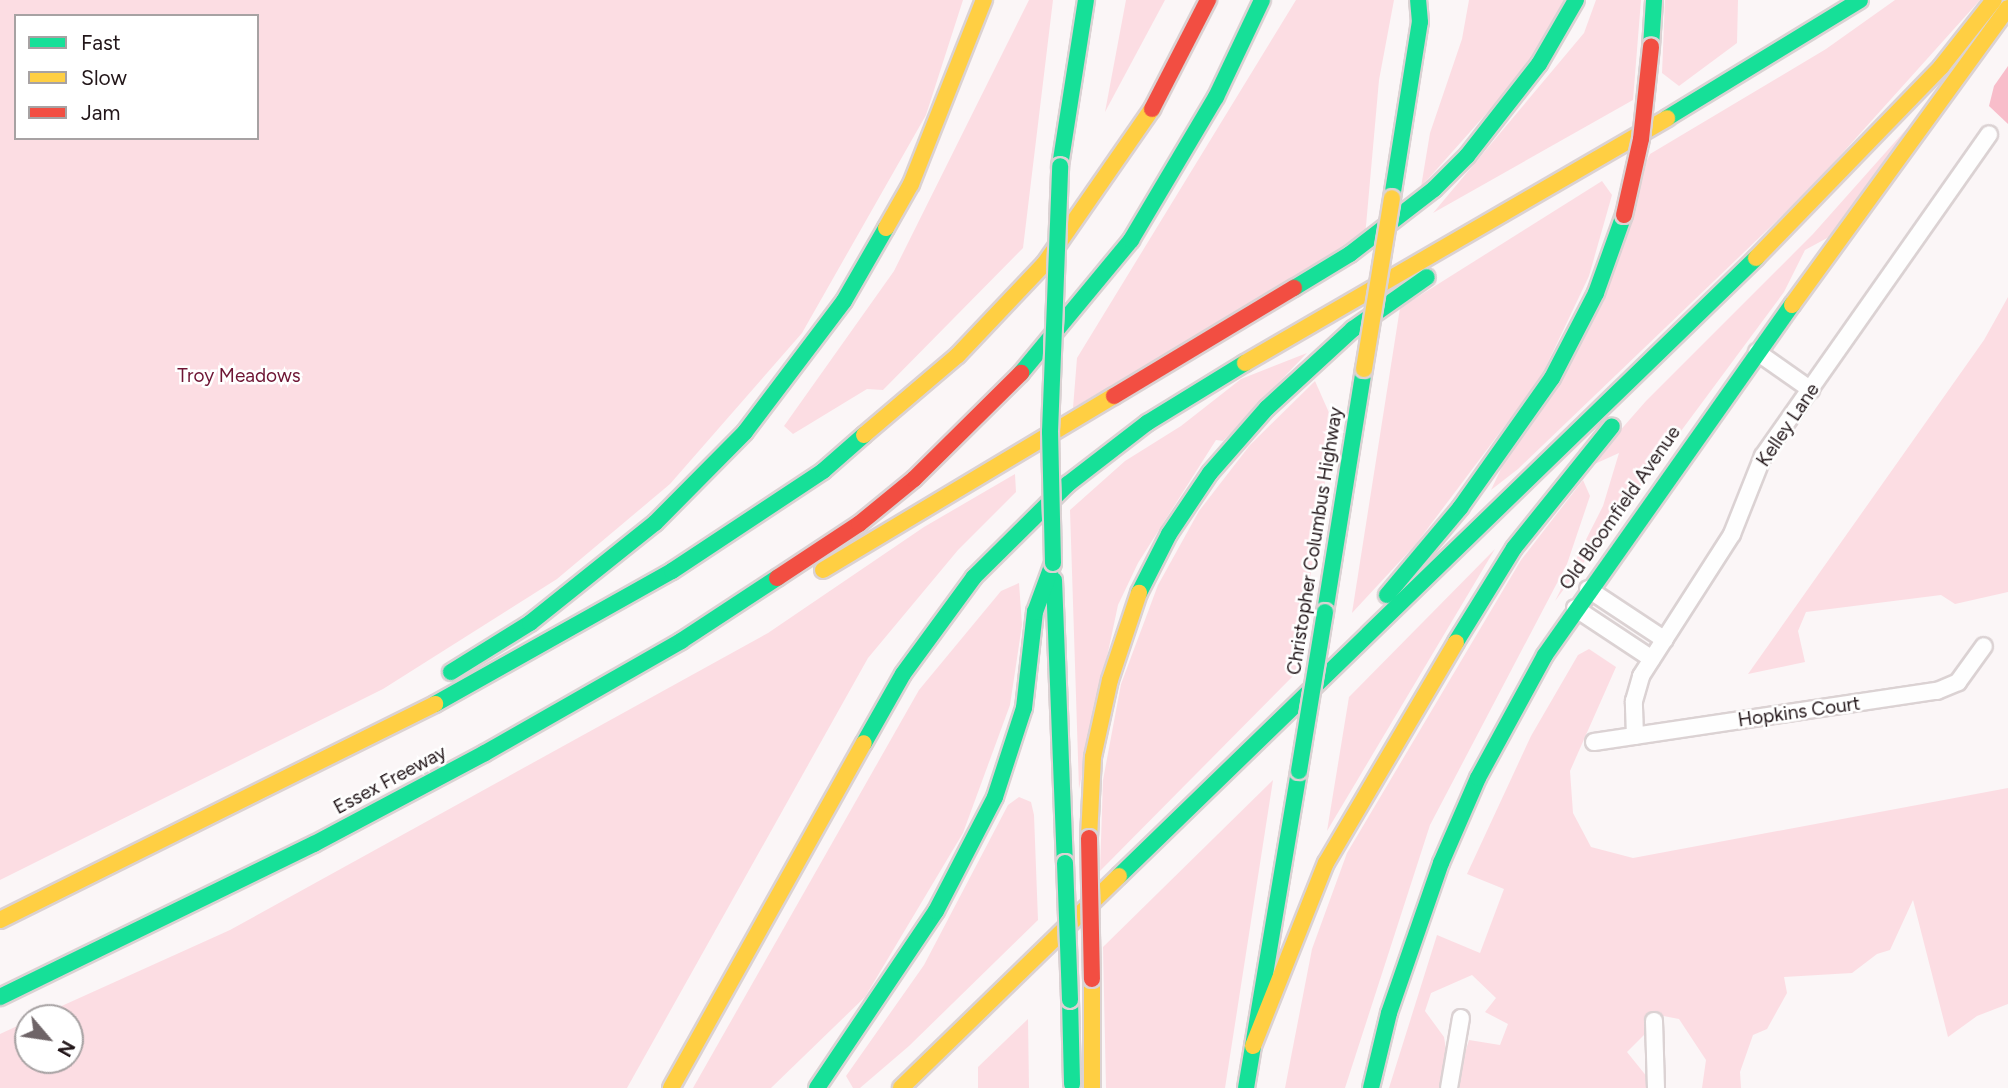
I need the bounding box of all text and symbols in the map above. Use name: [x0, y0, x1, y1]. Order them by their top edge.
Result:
legend: [14, 14, 259, 140]
text: Fast: [81, 30, 121, 55]
text: Slow: [81, 65, 127, 90]
text: Jam: [81, 100, 120, 125]
park label: Troy Meadows: [177, 365, 301, 387]
street label: Kelley Lane: [1752, 379, 1824, 471]
street label: Christopher Columbus Highway: [1283, 405, 1347, 677]
street label: Old Bloomfield Avenue: [1555, 422, 1685, 594]
street label: Hopkins Court: [1736, 692, 1862, 732]
street label: Essex Freeway: [330, 741, 450, 819]
north arrow: [14, 1004, 84, 1074]
text: N: [52, 1036, 80, 1060]

